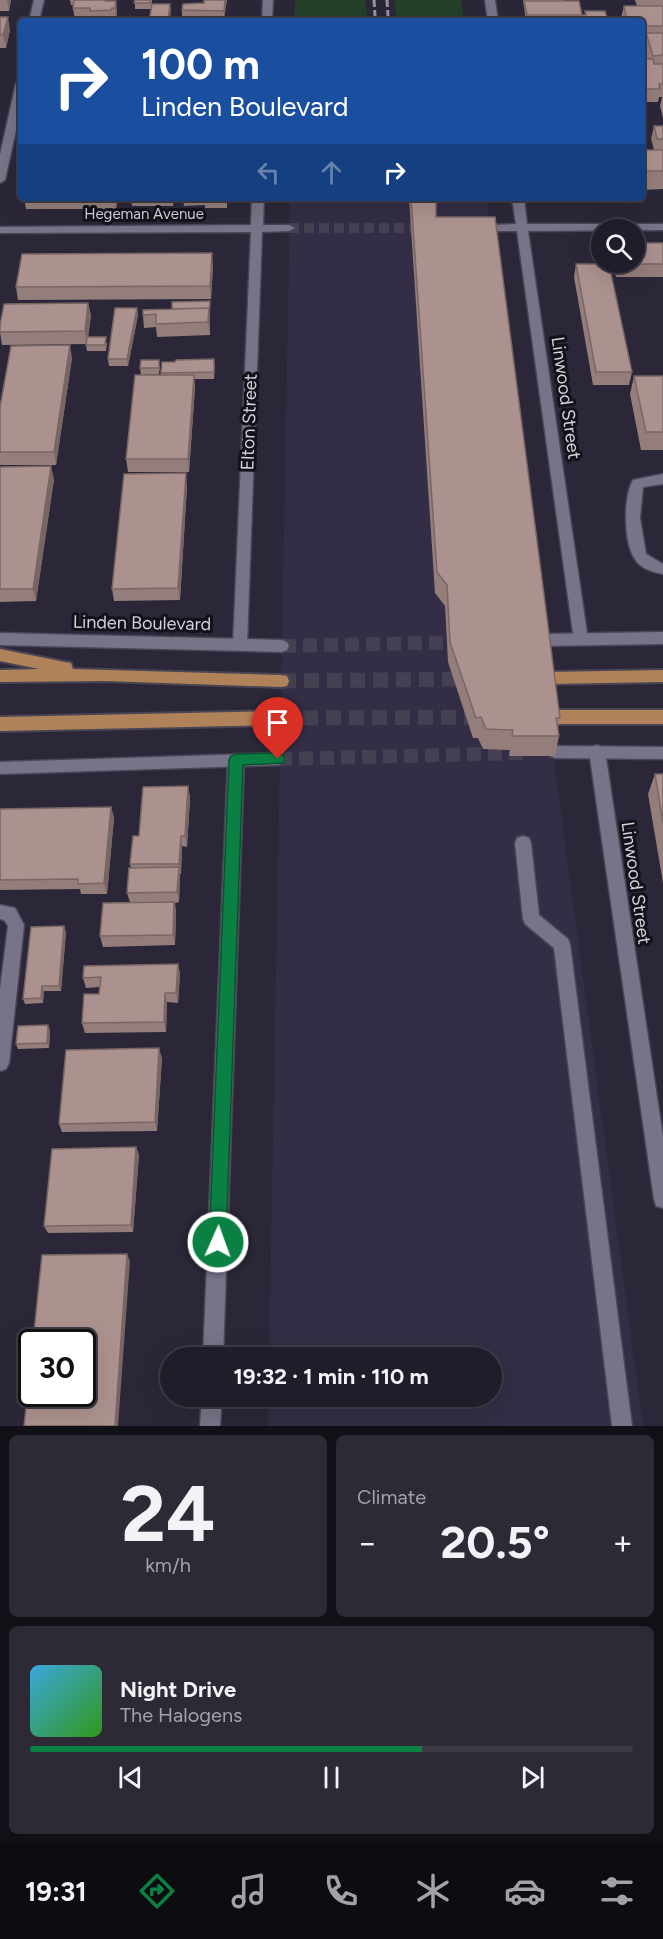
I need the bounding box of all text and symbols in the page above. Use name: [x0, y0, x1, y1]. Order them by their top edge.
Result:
text: 100 m: [141, 39, 260, 90]
icon: right: [42, 42, 120, 120]
text: Linden Boulevard: [141, 90, 349, 123]
icon: left: [252, 156, 285, 189]
icon: ahead: [315, 156, 348, 189]
icon: right: [378, 156, 411, 189]
street label: Hegeman Avenue: [84, 205, 204, 223]
map controls: [591, 219, 645, 273]
button: search: [591, 219, 645, 273]
street label: Linwood Street: [547, 335, 586, 461]
street label: Elton Street: [236, 373, 262, 471]
street label: Linden Boulevard: [73, 611, 211, 635]
pin: [252, 697, 303, 759]
icon: arrive: [261, 706, 294, 739]
street label: Linwood Street: [617, 820, 656, 946]
position arrow: [186, 1210, 250, 1274]
speed limit sign: 30: [18, 1329, 96, 1407]
text: 19:32 · 1 min · 110 m: [233, 1363, 429, 1390]
text: 24: [121, 1467, 215, 1561]
text: Climate: [357, 1485, 426, 1509]
text: 20.5°: [440, 1515, 550, 1569]
text: −: [357, 1523, 378, 1562]
text: +: [612, 1523, 633, 1562]
text: km/h: [145, 1553, 191, 1577]
text: Night Drive: [120, 1676, 236, 1703]
text: The Halogens: [120, 1703, 242, 1727]
icon: previous: [114, 1761, 147, 1794]
icon: pause: [315, 1761, 348, 1794]
icon: next: [516, 1761, 549, 1794]
icon: directions: [136, 1870, 178, 1912]
icon: music: [228, 1870, 270, 1912]
icon: phone: [320, 1870, 362, 1912]
icon: climate: [412, 1870, 454, 1912]
icon: car: [504, 1870, 546, 1912]
icon: filters: [596, 1870, 638, 1912]
text: 19:31: [25, 1875, 87, 1908]

